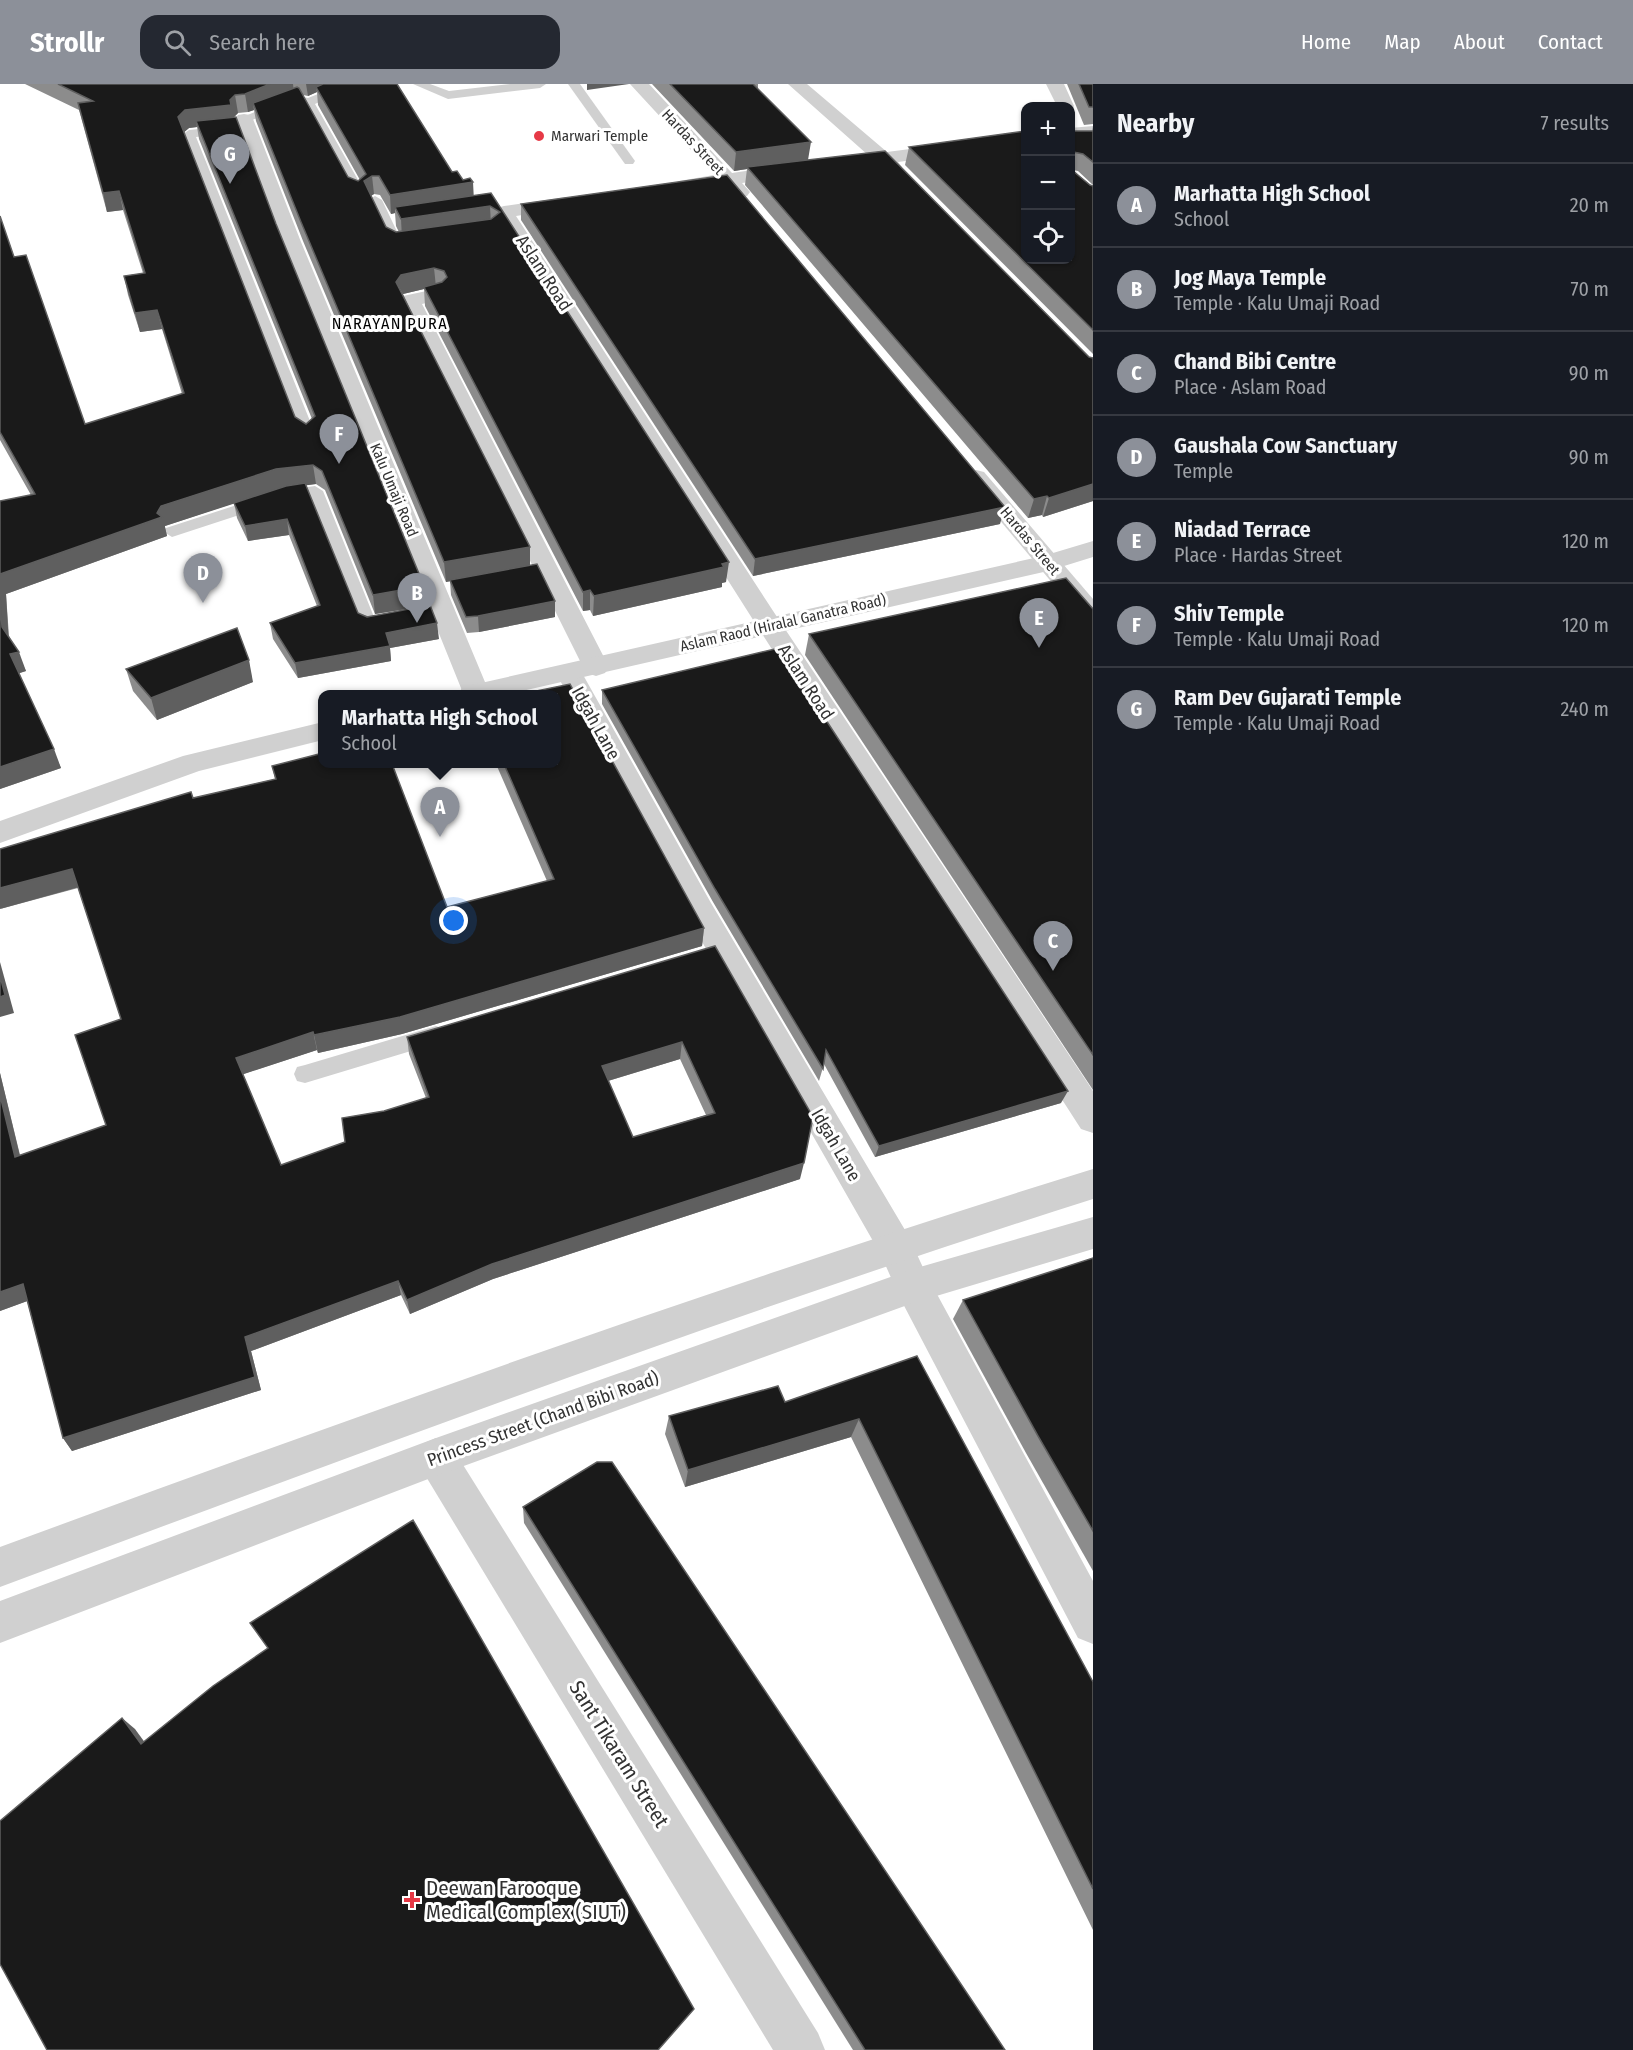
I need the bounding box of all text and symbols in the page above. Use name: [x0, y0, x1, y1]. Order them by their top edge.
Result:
search box: [140, 15, 560, 69]
text: Strollr: [30, 26, 104, 59]
icon: search: [161, 26, 194, 59]
text: Search here: [209, 29, 315, 56]
text: Home: [1301, 29, 1351, 55]
text: Map: [1384, 29, 1421, 55]
text: About: [1454, 29, 1505, 55]
text: Contact: [1538, 29, 1603, 55]
map controls: [1021, 102, 1075, 264]
button: +: [1021, 102, 1075, 156]
street label: Hardas Street: [658, 105, 728, 179]
text: Nearby: [1117, 108, 1194, 139]
text: 7 results: [1541, 111, 1609, 135]
place label: Marwari Temple: [551, 127, 648, 145]
marker: Marwari Temple: [532, 129, 546, 143]
pin: G: [210, 135, 250, 184]
button: −: [1021, 156, 1075, 210]
text: Marhatta High School: [1174, 180, 1370, 207]
text: A: [1131, 193, 1142, 217]
text: 20 m: [1570, 193, 1609, 217]
text: School: [1174, 207, 1229, 231]
button: locate: [1021, 210, 1075, 264]
street label: Aslam Road: [511, 231, 577, 315]
text: Jog Maya Temple: [1174, 264, 1326, 291]
text: B: [1131, 277, 1142, 301]
text: 70 m: [1571, 277, 1609, 301]
text: Temple · Kalu Umaji Road: [1174, 291, 1380, 315]
district label: NARAYAN PURA: [332, 314, 448, 333]
text: Chand Bibi Centre: [1174, 348, 1336, 375]
text: C: [1131, 361, 1142, 385]
text: 90 m: [1569, 361, 1609, 385]
text: Place · Aslam Road: [1174, 375, 1327, 399]
pin: F: [320, 414, 358, 464]
text: Gaushala Cow Sanctuary: [1174, 432, 1397, 459]
street label: Kalu Umaji Road: [366, 440, 422, 540]
text: D: [1131, 445, 1142, 469]
text: 90 m: [1569, 445, 1609, 469]
text: Temple: [1174, 459, 1233, 483]
street label: Hardas Street: [996, 503, 1064, 579]
text: Niadad Terrace: [1174, 516, 1311, 543]
text: E: [1132, 529, 1141, 553]
text: 120 m: [1562, 529, 1609, 553]
text: Place · Hardas Street: [1174, 543, 1342, 567]
pin: D: [184, 554, 222, 603]
pin: B: [398, 574, 436, 623]
street label: Aslam Raod (Hiralal Ganatra Road): [678, 591, 888, 655]
pin: E: [1020, 598, 1058, 648]
text: Shiv Temple: [1174, 600, 1284, 627]
text: F: [1132, 613, 1141, 637]
text: 120 m: [1562, 613, 1609, 637]
text: Temple · Kalu Umaji Road: [1174, 627, 1380, 651]
street label: Aslam Road: [773, 640, 839, 724]
street label: Idgah Lane: [567, 683, 625, 763]
text: Ram Dev Gujarati Temple: [1174, 684, 1401, 711]
popup: [318, 690, 561, 768]
text: G: [1131, 697, 1142, 721]
text: 240 m: [1560, 697, 1609, 721]
text: Marhatta High School: [341, 704, 538, 731]
text: Temple · Kalu Umaji Road: [1174, 711, 1380, 735]
text: School: [341, 731, 397, 755]
pin: A: [420, 788, 460, 837]
your location: [439, 906, 468, 935]
pin: C: [1034, 922, 1072, 971]
street label: Idgah Lane: [806, 1105, 866, 1185]
street label: Princess Street (Chand Bibi Road): [424, 1367, 662, 1471]
street label: Sant Tikaram Street: [563, 1676, 675, 1832]
place label: Deewan Farooque Medical Complex (SIUT): [426, 1875, 626, 1925]
marker: Deewan Farooque Medical Complex (SIUT): [403, 1891, 421, 1909]

